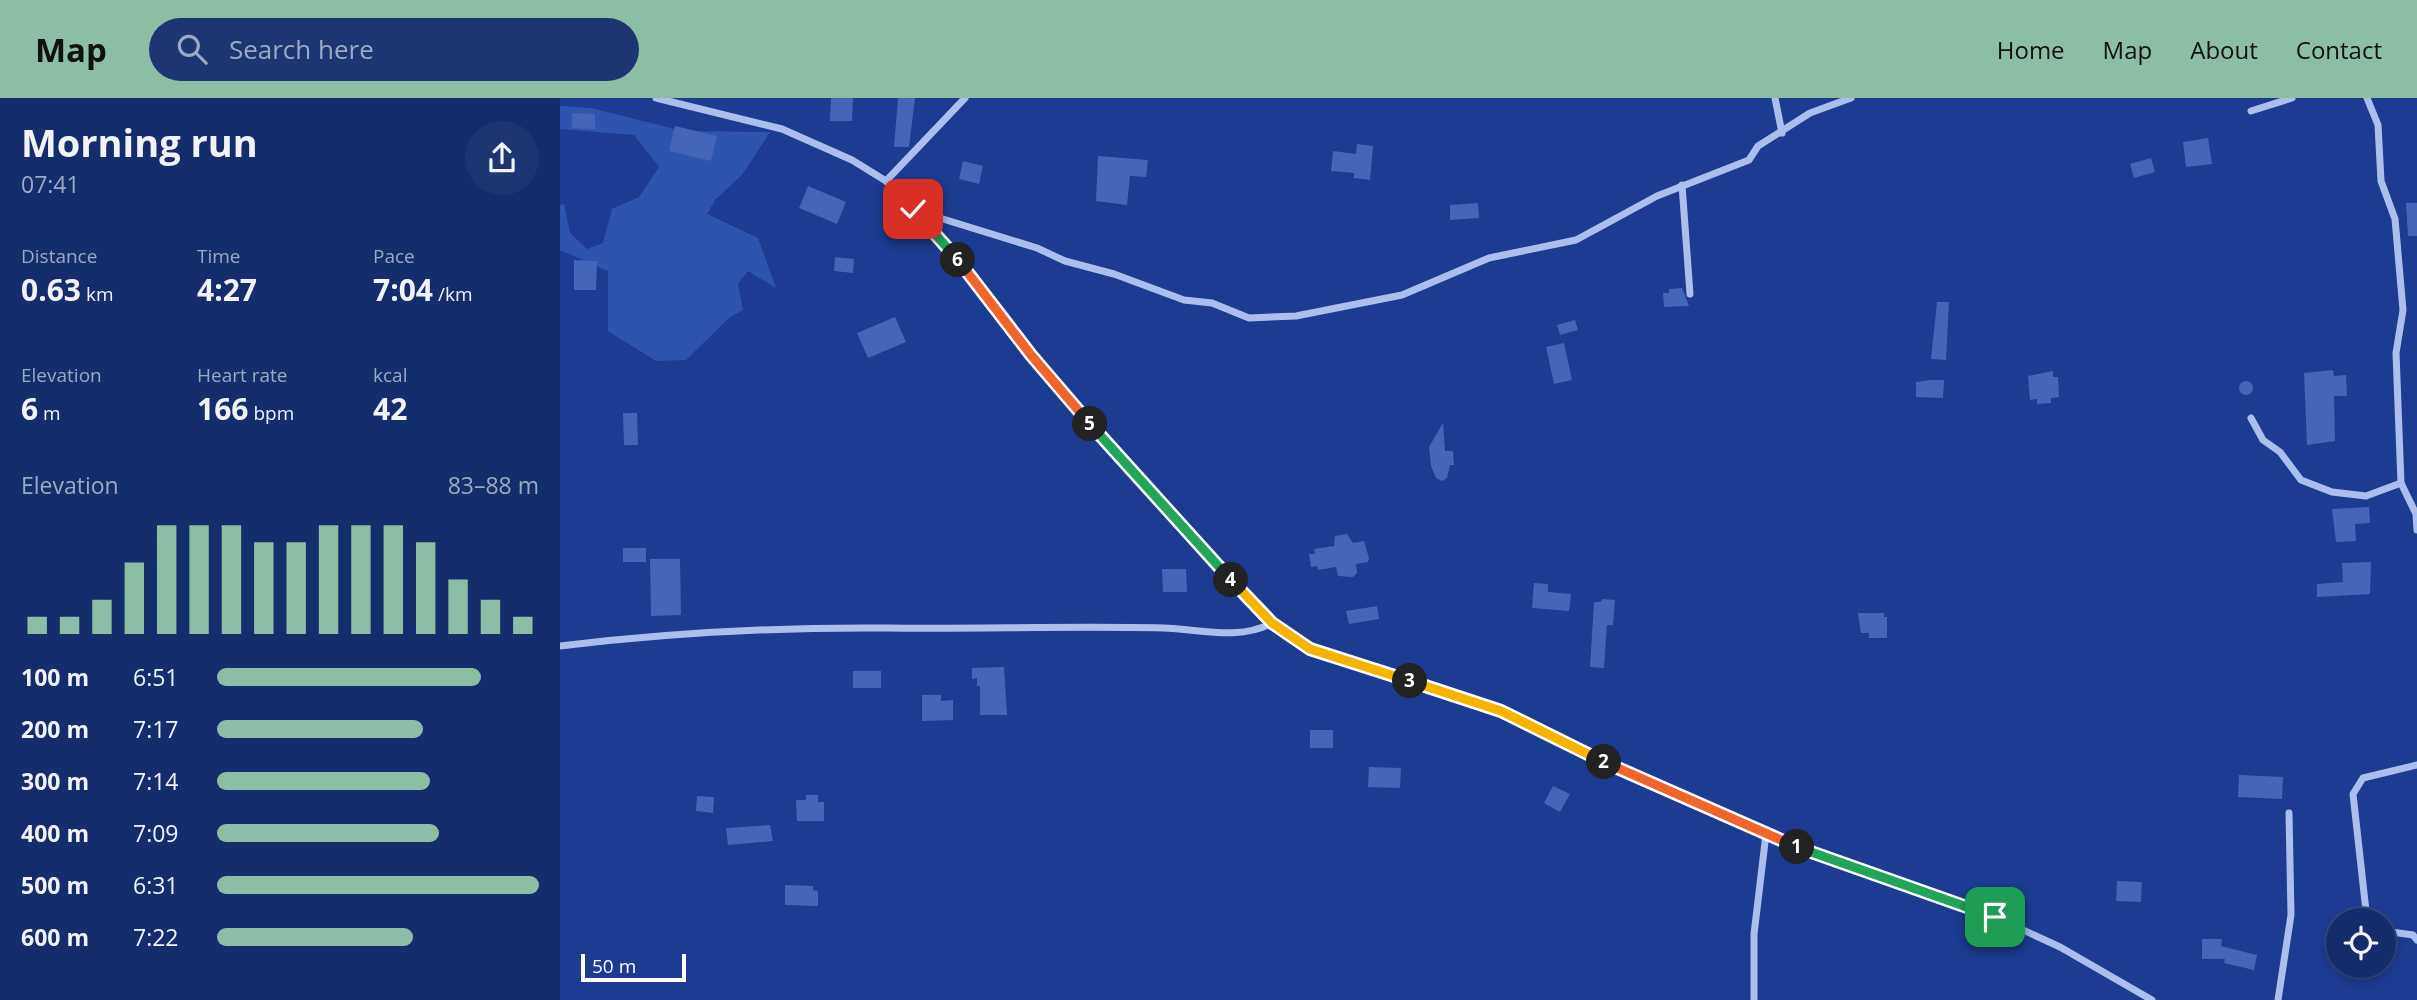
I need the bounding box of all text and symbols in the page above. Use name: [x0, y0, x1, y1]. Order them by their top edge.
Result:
search box: [149, 18, 639, 81]
text: Map: [35, 27, 107, 72]
icon: search: [173, 30, 211, 68]
text: Search here: [229, 31, 374, 67]
text: Home: [1997, 33, 2065, 66]
text: Map: [2103, 33, 2152, 66]
text: About: [2190, 33, 2258, 66]
text: Contact: [2296, 33, 2382, 66]
text: Morning run: [21, 116, 258, 168]
button: share: [465, 121, 539, 195]
text: 07:41: [21, 168, 80, 200]
pin: [883, 179, 943, 239]
icon: check: [894, 190, 932, 228]
pin: 6: [940, 242, 976, 278]
text: Distance: [21, 243, 97, 269]
text: Time: [197, 243, 241, 269]
text: Pace: [373, 243, 415, 269]
text: 6: [952, 246, 963, 272]
text: 0.63: [21, 269, 81, 310]
text: 4:27: [197, 269, 257, 310]
text: 7:04: [373, 269, 433, 310]
text: km: [81, 281, 114, 307]
text: /km: [433, 281, 473, 307]
text: Elevation: [21, 362, 102, 388]
text: Heart rate: [197, 362, 287, 388]
text: kcal: [373, 362, 407, 388]
text: 6: [21, 388, 38, 429]
text: 166: [197, 388, 248, 429]
text: 42: [373, 388, 407, 429]
text: m: [38, 400, 61, 426]
text: bpm: [248, 400, 294, 426]
pin: 5: [1072, 406, 1108, 442]
text: 5: [1084, 410, 1095, 436]
text: Elevation: [21, 469, 119, 501]
text: 83–88 m: [448, 469, 539, 501]
pin: 4: [1214, 562, 1248, 598]
text: 4: [1225, 566, 1236, 592]
text: 100 m: [21, 661, 89, 693]
text: 6:51: [133, 661, 179, 693]
pin: 3: [1392, 664, 1428, 698]
text: 3: [1404, 667, 1415, 693]
text: 200 m: [21, 713, 89, 745]
text: 7:17: [133, 713, 179, 745]
pin: 2: [1586, 744, 1622, 780]
text: 2: [1598, 748, 1609, 774]
text: 300 m: [21, 765, 89, 797]
text: 7:14: [133, 765, 179, 797]
text: 400 m: [21, 817, 89, 849]
text: 7:09: [133, 817, 179, 849]
pin: 1: [1780, 830, 1814, 864]
text: 1: [1791, 833, 1802, 859]
text: 500 m: [21, 869, 89, 901]
text: 6:31: [133, 869, 179, 901]
pin: [1965, 887, 2025, 947]
icon: arrive: [1976, 898, 2014, 936]
map controls: [2326, 908, 2396, 978]
button: locate: [2326, 908, 2396, 978]
text: 600 m: [21, 921, 89, 953]
text: 7:22: [133, 921, 179, 953]
scale bar: [581, 951, 686, 983]
text: 50 m: [592, 953, 636, 979]

